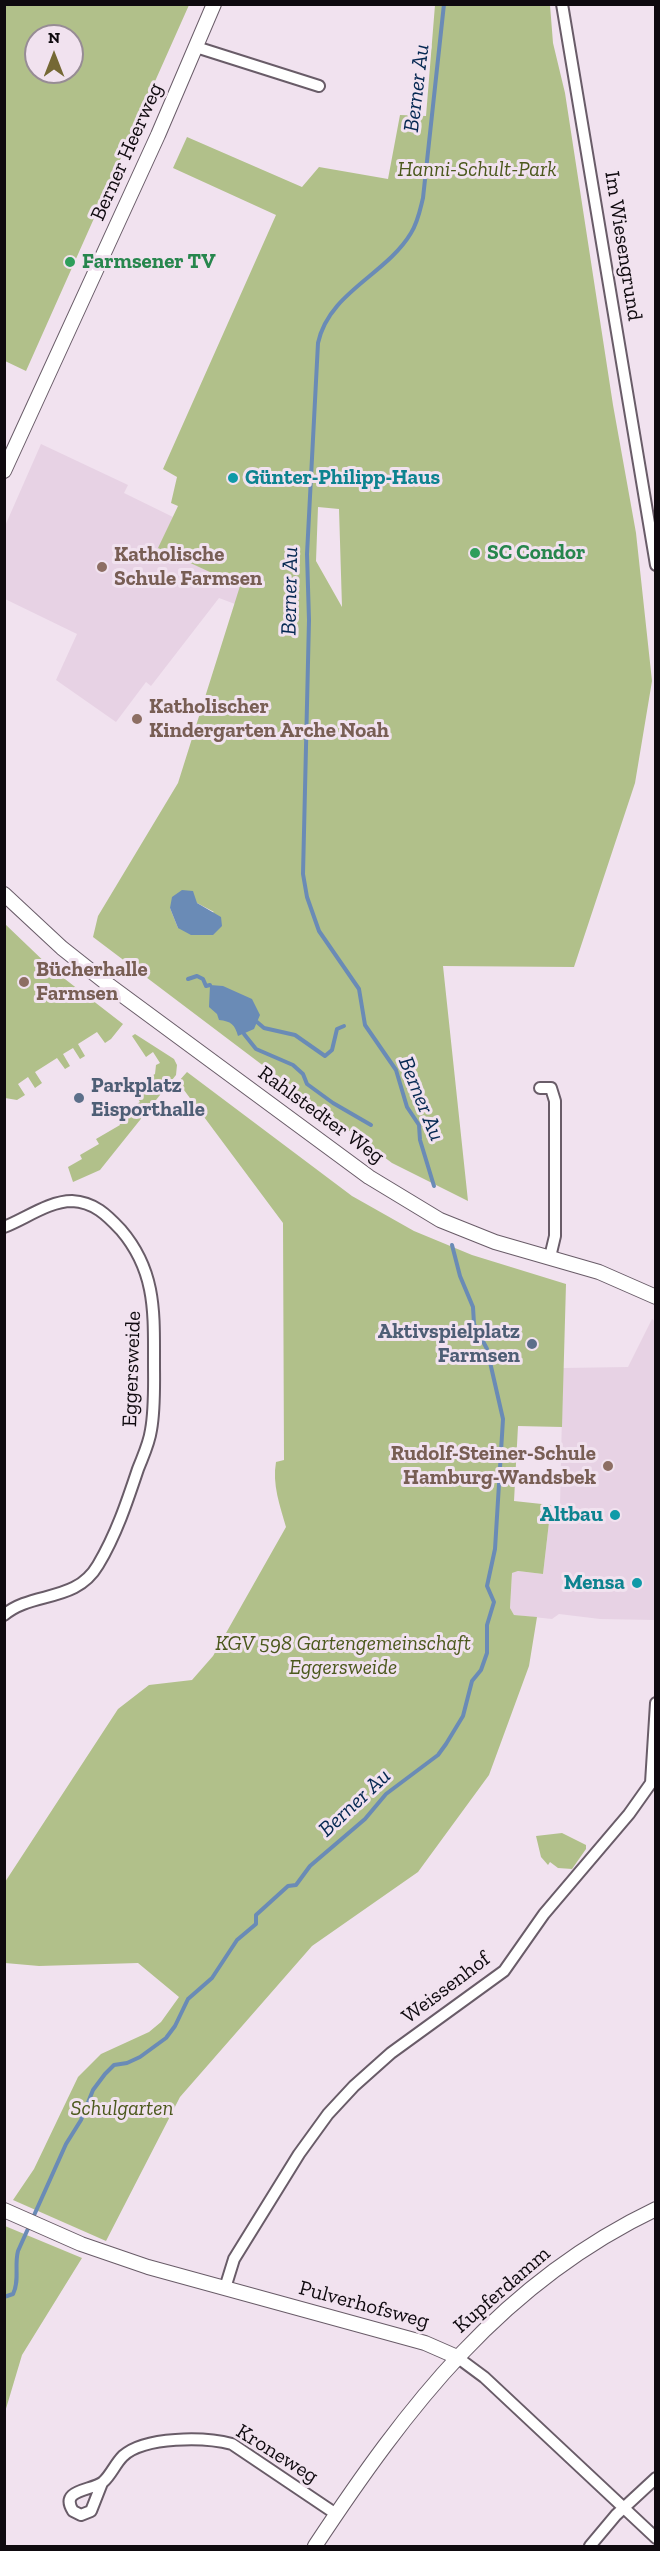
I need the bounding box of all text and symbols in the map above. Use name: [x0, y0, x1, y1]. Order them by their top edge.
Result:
north arrow: [24, 24, 84, 84]
text: N: [48, 28, 60, 47]
water label: Berner Au: [398, 42, 436, 134]
street label: Berner Heerweg: [85, 79, 169, 225]
park label: Hanni-Schult-Park: [397, 157, 557, 183]
street label: Im Wiesengrund: [599, 169, 647, 323]
place label: Farmsener TV: [82, 249, 216, 275]
marker: Farmsener TV: [63, 255, 77, 269]
place label: Günter-Philipp-Haus: [245, 465, 440, 491]
marker: Günter-Philipp-Haus: [226, 471, 240, 485]
place label: SC Condor: [487, 540, 585, 566]
place label: Katholische Schule Farmsen: [114, 542, 262, 592]
water label: Berner Au: [276, 546, 304, 636]
marker: SC Condor: [468, 546, 482, 560]
marker: Katholische Schule Farmsen: [95, 560, 109, 574]
place label: Katholischer Kindergarten Arche Noah: [149, 694, 389, 744]
marker: Katholischer Kindergarten Arche Noah: [130, 712, 144, 726]
place label: Bücherhalle Farmsen: [36, 957, 148, 1007]
marker: Bücherhalle Farmsen: [17, 975, 31, 989]
water label: Berner Au: [392, 1053, 450, 1145]
street label: Rahlstedter Weg: [253, 1061, 389, 1169]
place label: Parkplatz Eisporthalle: [91, 1073, 205, 1123]
marker: Parkplatz Eisporthalle: [72, 1091, 86, 1105]
street label: Eggersweide: [117, 1310, 147, 1428]
place label: Aktivspielplatz Farmsen: [378, 1319, 520, 1369]
marker: Aktivspielplatz Farmsen: [525, 1337, 539, 1351]
place label: Rudolf-Steiner-Schule Hamburg-Wandsbek: [391, 1441, 596, 1491]
marker: Rudolf-Steiner-Schule Hamburg-Wandsbek: [601, 1459, 615, 1473]
place label: Altbau: [540, 1502, 603, 1528]
marker: Altbau: [608, 1508, 622, 1522]
place label: Mensa: [564, 1570, 625, 1596]
marker: Mensa: [630, 1576, 644, 1590]
park label: KGV 598 Gartengemeinschaft Eggersweide: [215, 1631, 471, 1681]
water label: Berner Au: [314, 1763, 396, 1843]
street label: Weissenhof: [397, 1947, 495, 2029]
park label: Schulgarten: [71, 2096, 173, 2122]
street label: Kupferdamm: [449, 2241, 555, 2339]
street label: Pulverhofsweg: [296, 2276, 432, 2334]
street label: Kroneweg: [231, 2419, 323, 2489]

